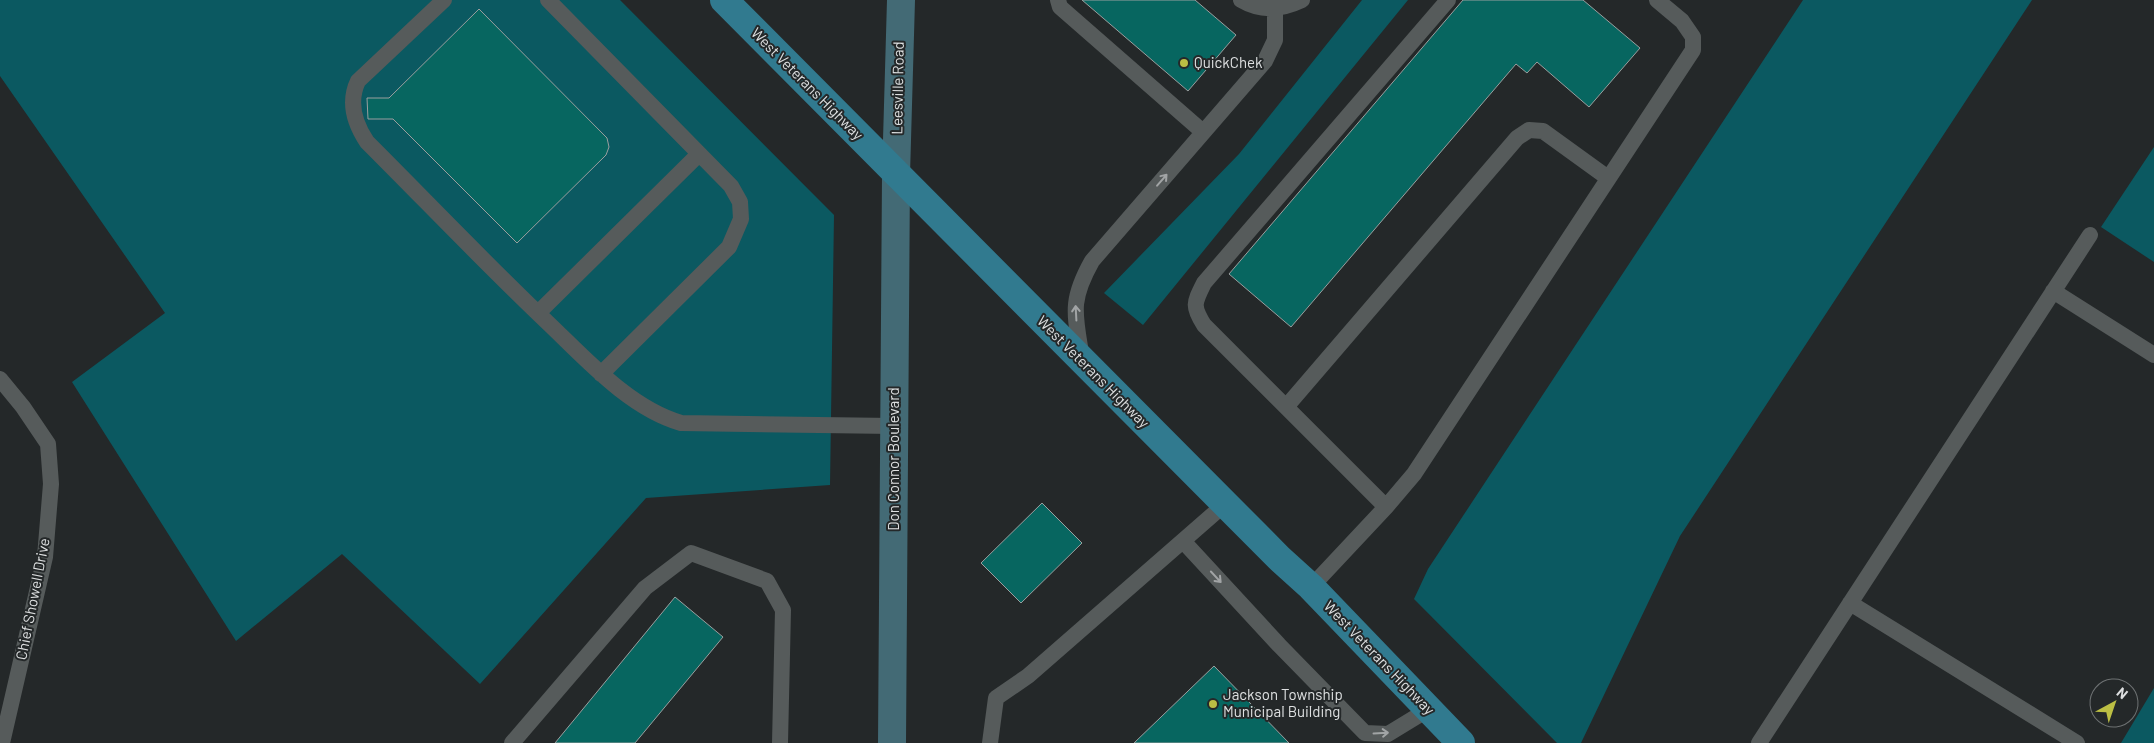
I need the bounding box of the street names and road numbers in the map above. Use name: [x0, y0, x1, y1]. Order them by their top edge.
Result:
street label: West Veterans Highway: [748, 23, 868, 143]
street label: Leesville Road: [887, 41, 907, 135]
street label: West Veterans Highway: [1034, 311, 1154, 431]
street label: Don Connor Boulevard: [884, 387, 902, 531]
street label: Chief Showell Drive: [11, 536, 53, 661]
street label: West Veterans Highway: [1321, 597, 1439, 718]

